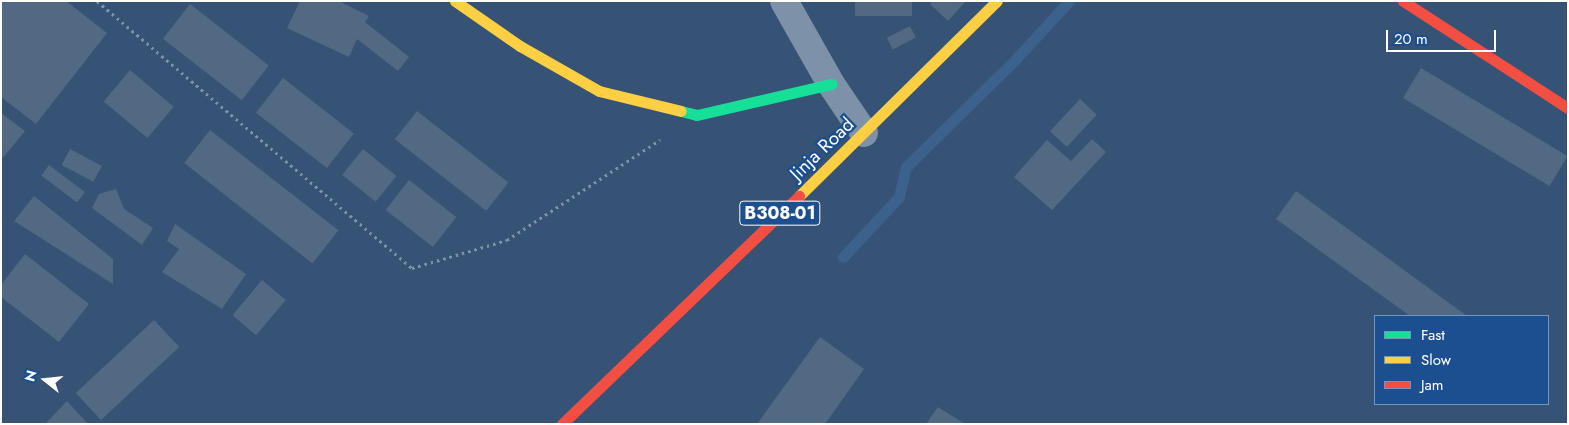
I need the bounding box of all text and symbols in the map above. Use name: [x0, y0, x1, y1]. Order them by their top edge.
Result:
scale bar: [1389, 20, 1499, 52]
text: 20 m: [1394, 28, 1428, 50]
street label: Jinja Road: [785, 113, 859, 185]
road number: B308-01: [739, 198, 821, 228]
legend: [1374, 315, 1549, 405]
text: Fast: [1421, 324, 1445, 346]
text: Slow: [1421, 349, 1451, 371]
north arrow: [20, 355, 70, 405]
text: N: [19, 368, 42, 384]
text: Jam: [1421, 374, 1444, 396]

